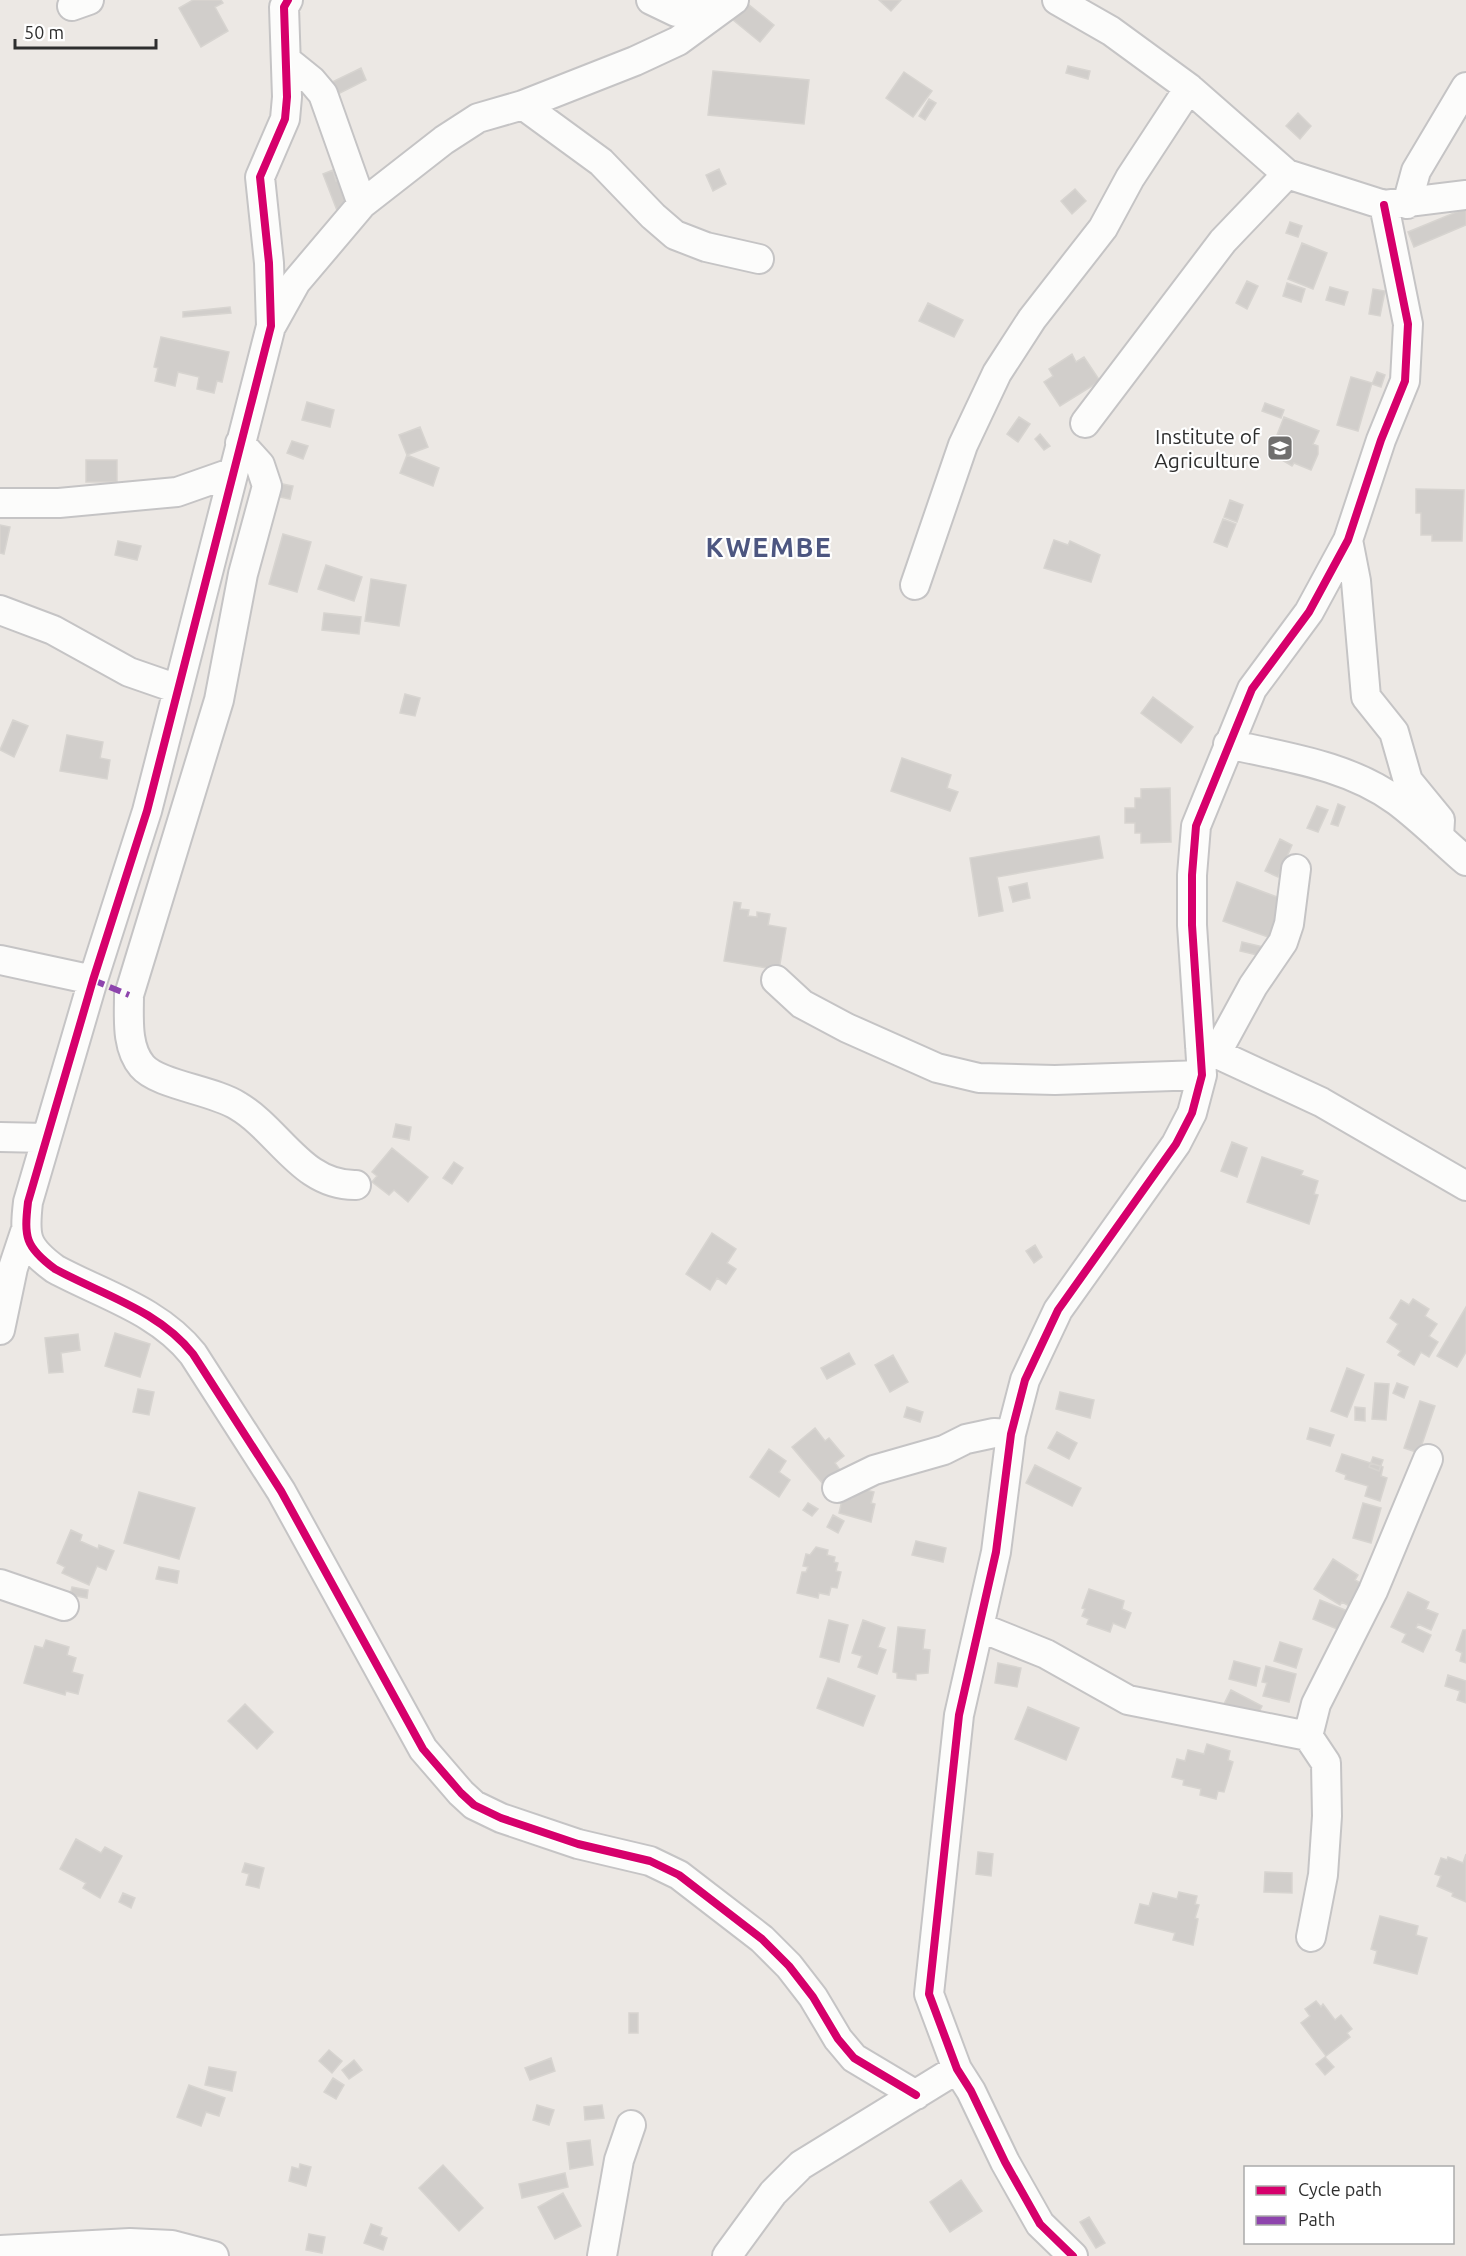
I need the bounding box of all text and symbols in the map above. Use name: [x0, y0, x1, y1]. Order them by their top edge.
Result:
scale bar: [15, 12, 156, 50]
text: 50 m: [24, 22, 64, 42]
place label: Institute of Agriculture: [1154, 424, 1261, 472]
school or university icon: Institute of Agriculture: [1265, 433, 1295, 463]
district label: KWEMBE: [706, 532, 832, 562]
legend: [1244, 2166, 1454, 2244]
text: Cycle path: [1298, 2179, 1382, 2199]
text: Path: [1298, 2209, 1335, 2229]

